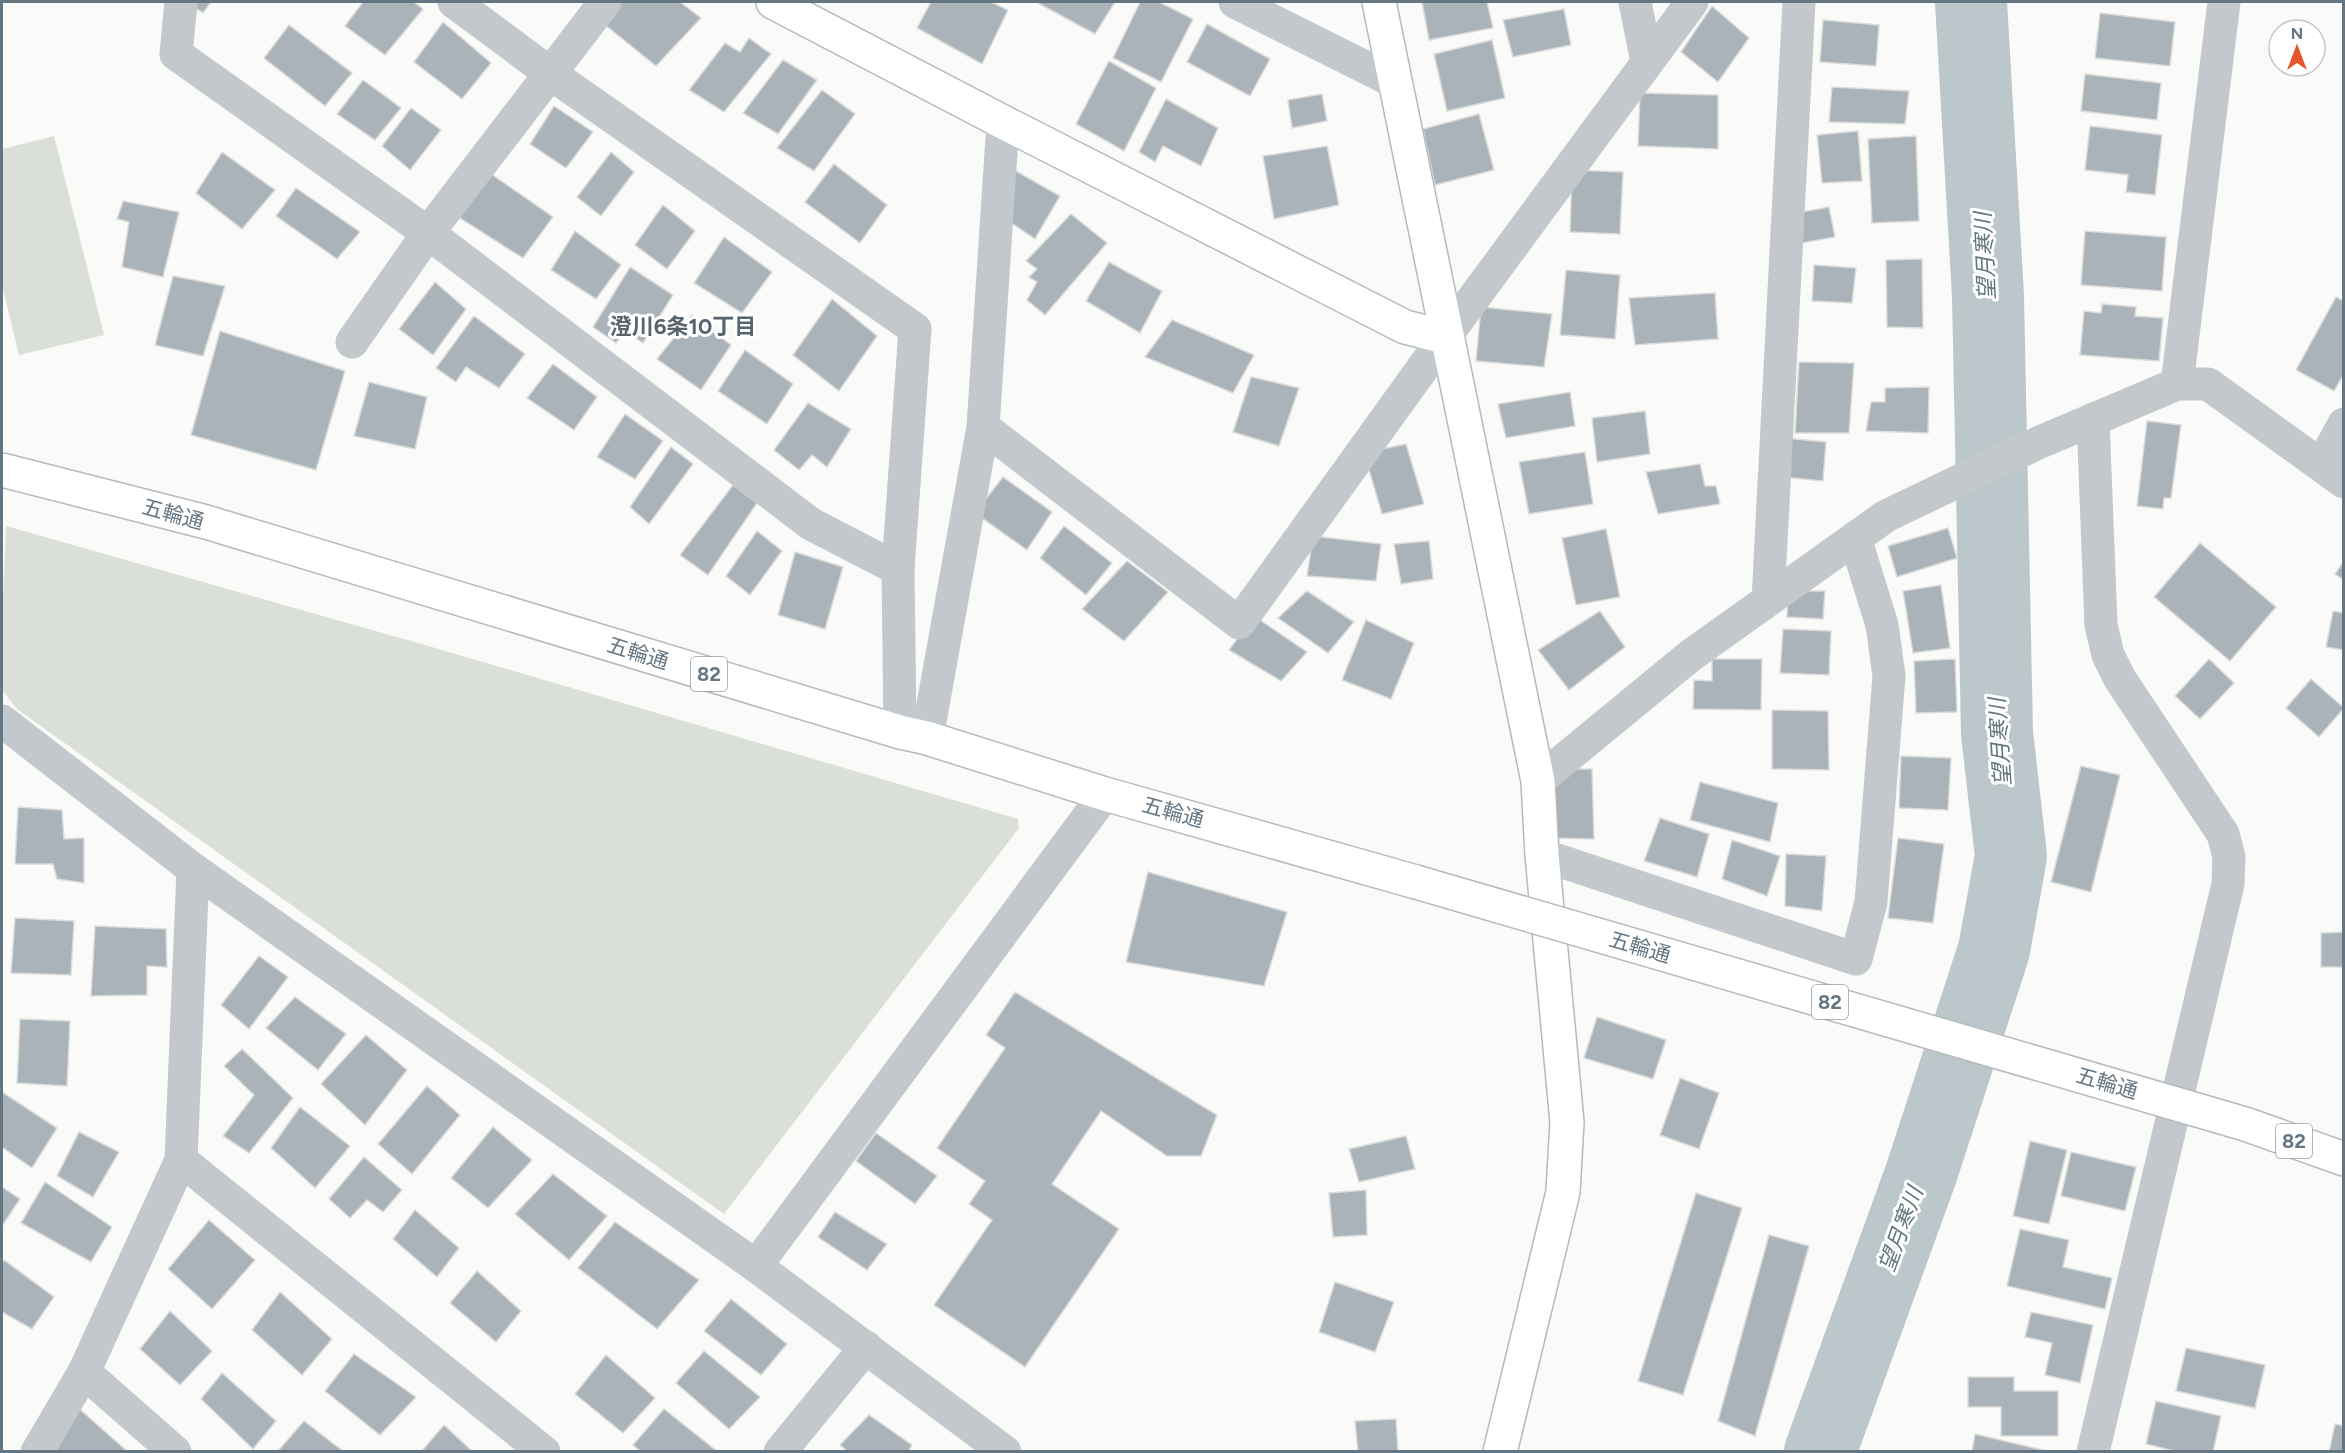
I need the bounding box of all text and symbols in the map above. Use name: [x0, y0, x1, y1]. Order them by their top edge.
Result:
north arrow: [2267, 18, 2327, 78]
text: N: [2291, 24, 2303, 43]
water label: 望月寒川: [1969, 209, 2001, 301]
district label: 澄川6条10丁目: [610, 313, 756, 340]
street label: 五輪通: [139, 494, 207, 534]
street label: 五輪通: [604, 632, 672, 674]
road number: 82: [691, 657, 727, 691]
water label: 望月寒川: [1983, 695, 2017, 787]
street label: 五輪通: [1139, 792, 1207, 832]
street label: 五輪通: [1606, 926, 1674, 968]
road number: 82: [1812, 985, 1848, 1019]
street label: 五輪通: [2073, 1062, 2141, 1104]
road number: 82: [2276, 1124, 2312, 1158]
water label: 望月寒川: [1873, 1181, 1929, 1275]

